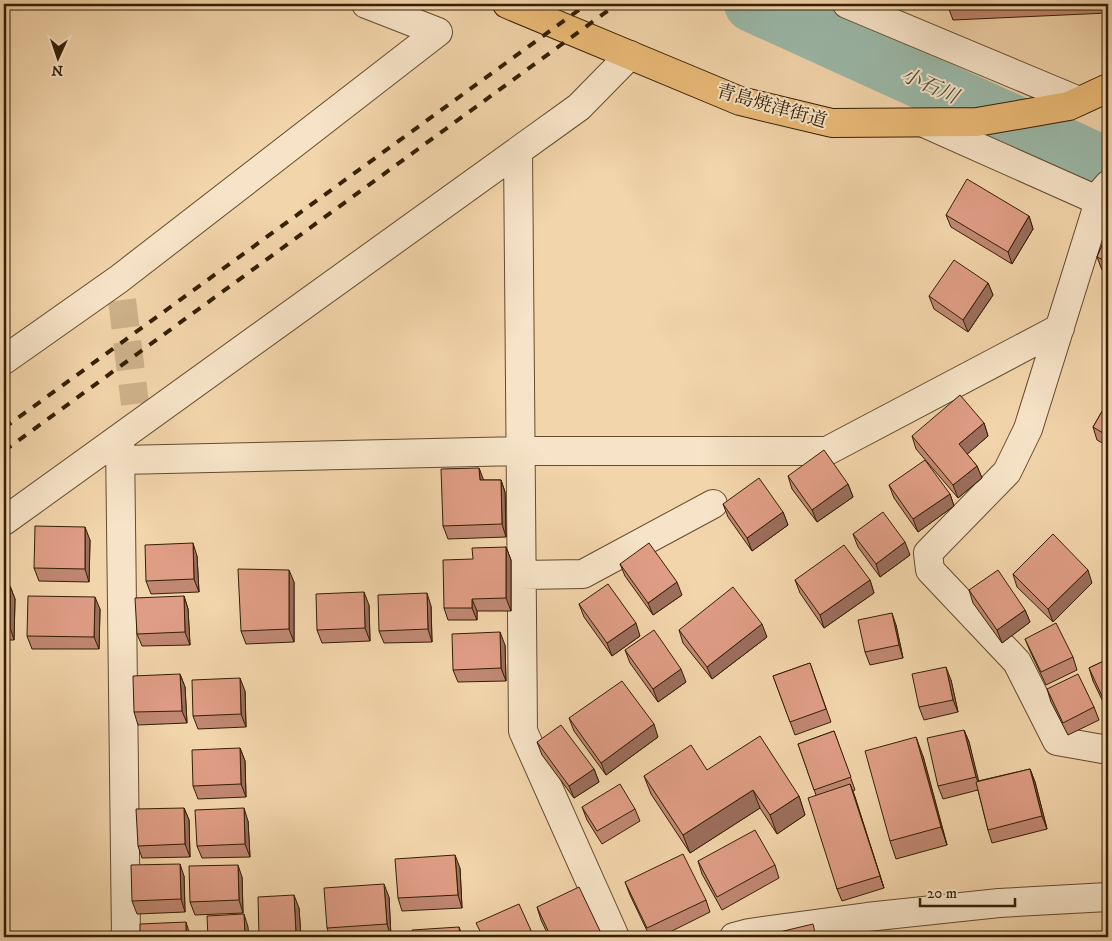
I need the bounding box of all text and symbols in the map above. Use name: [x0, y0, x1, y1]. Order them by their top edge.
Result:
north arrow: [32, 32, 82, 82]
text: N: [51, 61, 64, 79]
water label: 小石川: [897, 63, 964, 111]
street label: 青島焼津街道: [714, 80, 830, 133]
scale bar: [920, 876, 1014, 908]
text: 20 m: [927, 884, 957, 903]

